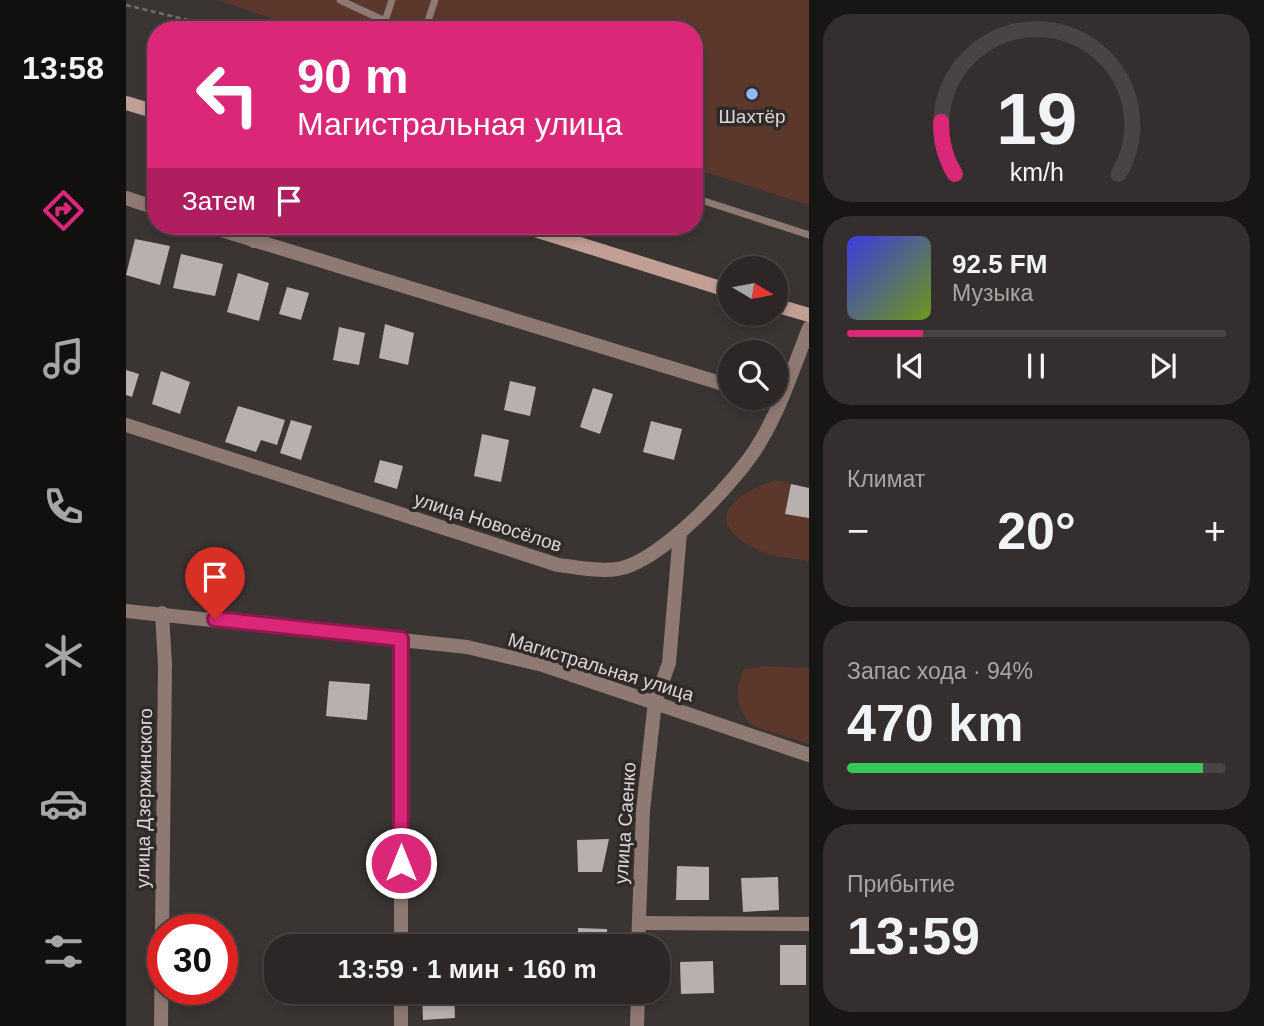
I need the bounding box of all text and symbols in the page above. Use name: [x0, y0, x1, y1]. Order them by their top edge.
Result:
icon: left: [182, 49, 273, 140]
text: 90 m: [297, 49, 409, 103]
text: 13:58: [22, 50, 104, 86]
text: 19: [996, 79, 1077, 160]
marker: Шахтёр: [744, 86, 760, 102]
text: Магистральная улица: [297, 106, 623, 142]
place label: Шахтёр: [718, 106, 786, 127]
text: km/h: [1009, 158, 1064, 186]
icon: arrive: [270, 182, 308, 220]
icon: directions: [39, 186, 88, 235]
text: Затем: [182, 186, 256, 216]
text: 92.5 FM: [952, 249, 1047, 279]
north arrow: [718, 256, 788, 326]
map controls: [718, 256, 788, 410]
text: Музыка: [952, 280, 1033, 306]
icon: music: [39, 334, 88, 383]
button: search: [718, 340, 788, 410]
icon: previous: [891, 347, 929, 385]
icon: pause: [1017, 347, 1055, 385]
icon: next: [1144, 347, 1182, 385]
text: Климат: [847, 466, 925, 492]
icon: phone: [39, 482, 88, 531]
street label: улица Новосёлов: [411, 488, 565, 556]
text: 20°: [997, 502, 1076, 560]
text: −: [847, 510, 869, 552]
text: +: [1204, 510, 1226, 552]
pin: [185, 547, 245, 619]
icon: arrive: [196, 558, 234, 596]
street label: Магистральная улица: [505, 629, 697, 705]
icon: climate: [39, 631, 88, 680]
text: Запас хода · 94%: [847, 658, 1033, 684]
text: 470 km: [847, 694, 1023, 752]
street label: улица Дзержинского: [132, 708, 156, 888]
street label: улица Саенко: [610, 761, 640, 885]
icon: car: [39, 779, 88, 828]
position arrow: [364, 826, 438, 900]
text: Прибытие: [847, 871, 955, 897]
text: 13:59: [847, 907, 980, 965]
speed limit sign: 30: [147, 914, 238, 1005]
icon: filters: [39, 927, 88, 976]
text: 13:59 · 1 мин · 160 m: [337, 954, 597, 984]

